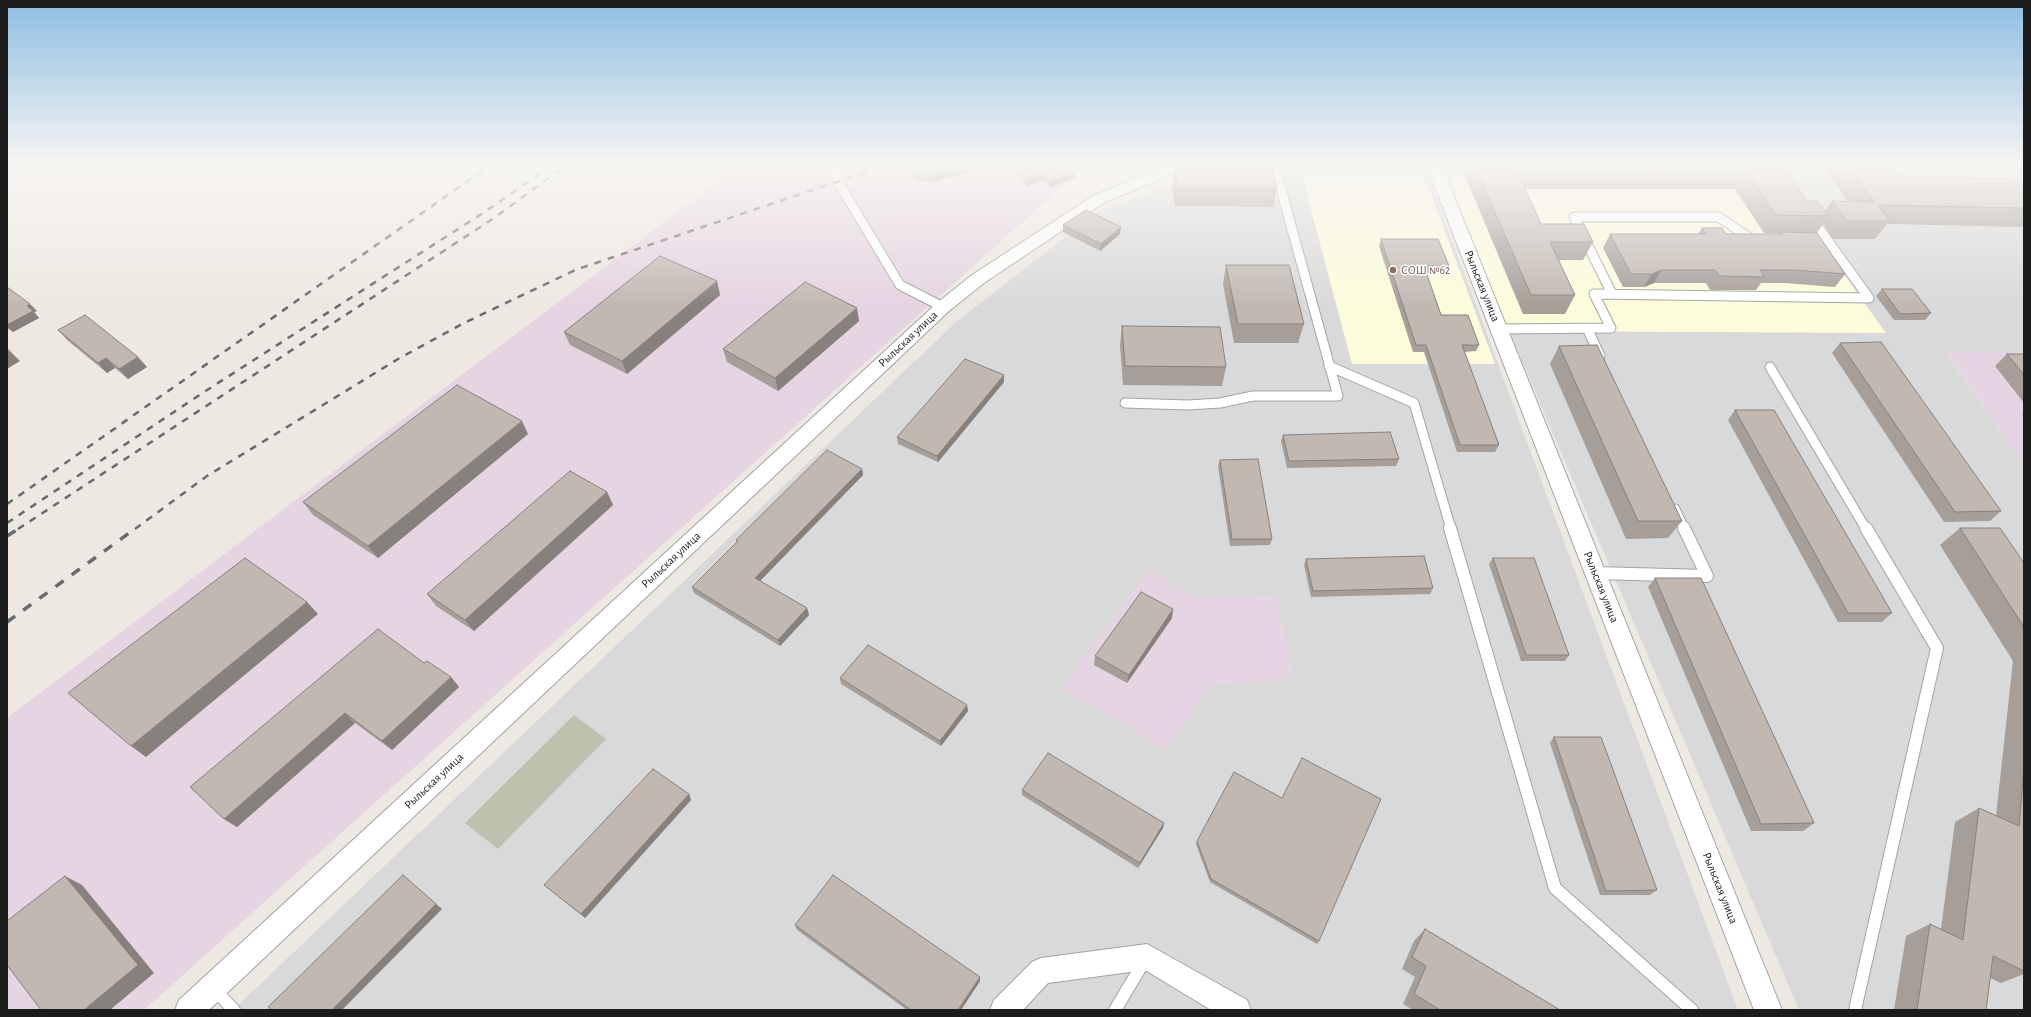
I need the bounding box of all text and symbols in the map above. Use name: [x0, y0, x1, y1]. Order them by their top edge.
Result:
street label: Рыльская улица: [1461, 248, 1503, 324]
place label: СОШ №62: [1401, 263, 1451, 277]
marker: СОШ №62: [1388, 265, 1398, 275]
street label: Рыльская улица: [875, 308, 941, 370]
street label: Рыльская улица: [638, 529, 704, 591]
street label: Рыльская улица: [1580, 549, 1622, 625]
street label: Рыльская улица: [401, 750, 467, 812]
street label: Рыльская улица: [1699, 850, 1741, 926]

